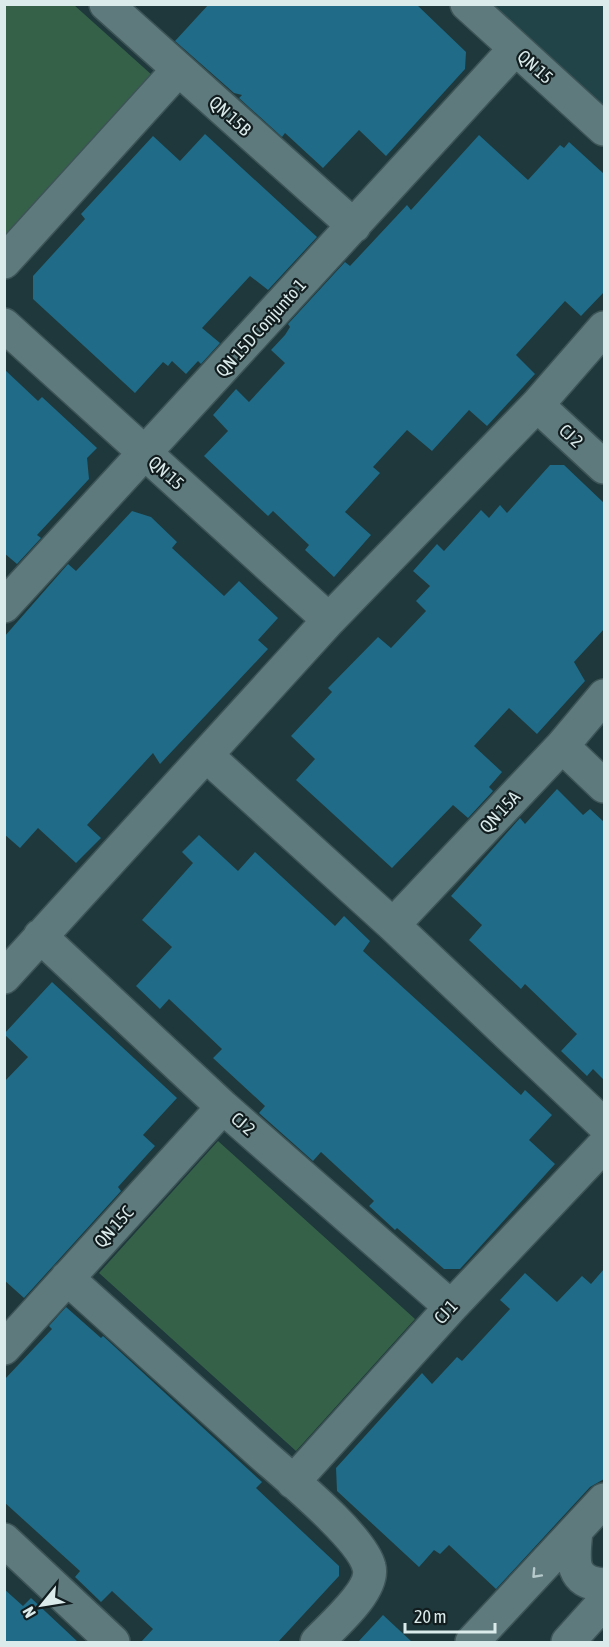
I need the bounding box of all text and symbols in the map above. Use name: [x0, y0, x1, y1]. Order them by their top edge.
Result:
street label: QN 15: [513, 45, 557, 88]
street label: QN 15B: [205, 91, 256, 140]
street label: QN 15D Conjunto 1: [211, 274, 310, 381]
street label: CJ 2: [555, 419, 588, 452]
street label: QN 15: [144, 451, 188, 494]
street label: QN 15A: [475, 786, 524, 837]
street label: CJ 2: [227, 1108, 260, 1140]
street label: QN 15C: [90, 1202, 138, 1252]
street label: CJ 1: [429, 1295, 462, 1328]
one-way arrow: [532, 1567, 543, 1577]
north arrow: [12, 1575, 72, 1635]
scale bar: [405, 1596, 495, 1634]
text: N: [19, 1604, 39, 1621]
text: 20 m: [414, 1606, 446, 1627]

